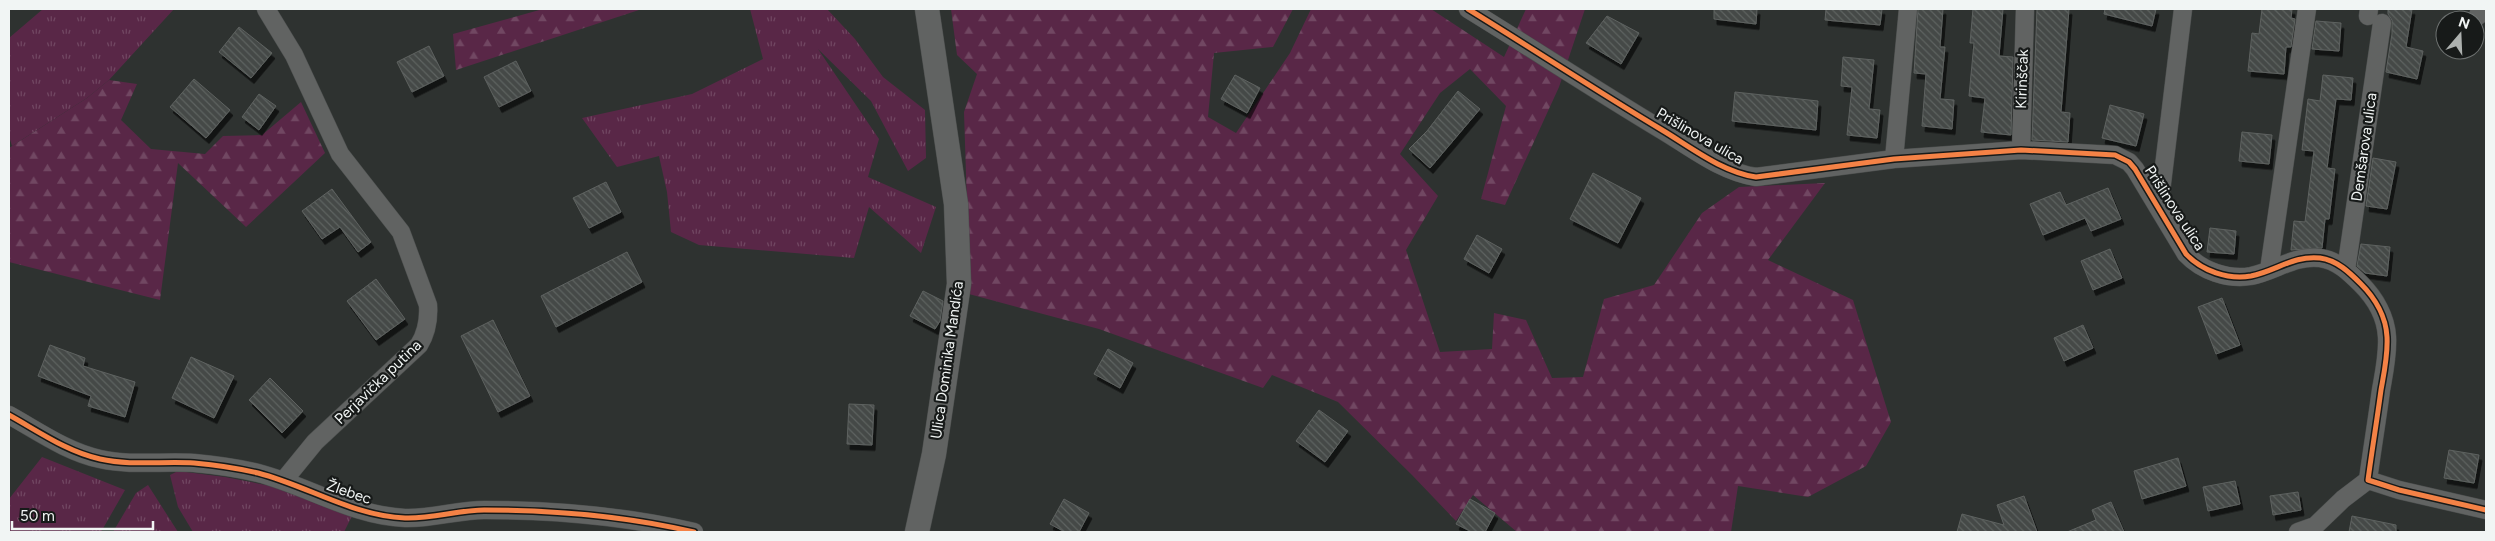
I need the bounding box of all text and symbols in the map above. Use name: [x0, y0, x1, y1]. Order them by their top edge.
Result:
north arrow: [2435, 10, 2485, 60]
text: N: [2456, 13, 2472, 33]
street label: Kirinščak: [2012, 48, 2032, 109]
street label: Demšarova ulica: [2347, 92, 2381, 202]
street label: Prišlinova ulica: [1653, 104, 1747, 168]
street label: Prišlinova ulica: [2141, 162, 2209, 254]
street label: Ulica Dominika Mandića: [927, 280, 967, 440]
street label: Perjavička putina: [331, 336, 425, 428]
street label: Žlebec: [324, 476, 374, 508]
scale bar: [12, 498, 154, 530]
text: 50 m: [20, 507, 55, 525]

